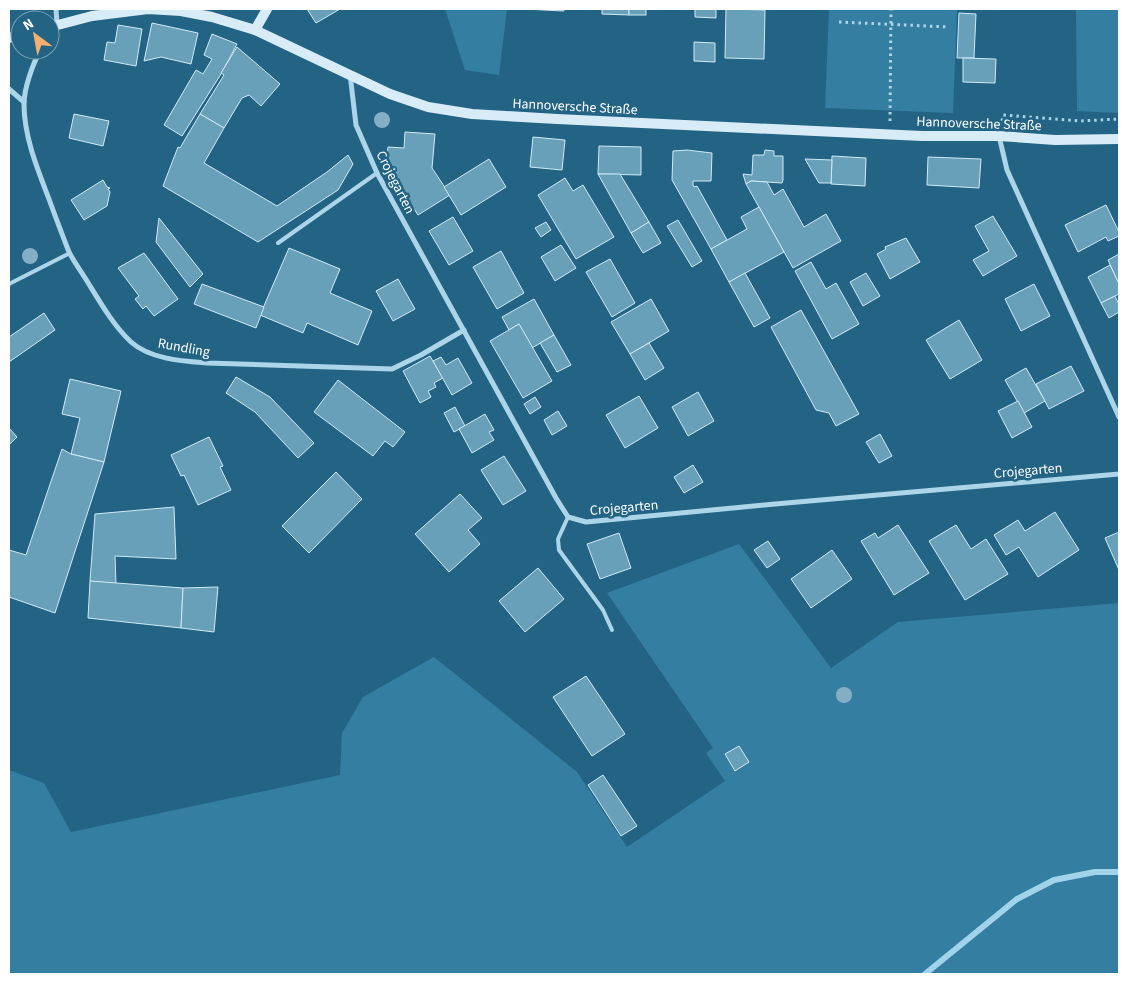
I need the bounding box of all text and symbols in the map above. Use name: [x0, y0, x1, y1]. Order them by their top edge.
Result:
north arrow: [10, 10, 60, 60]
text: N: [19, 14, 38, 36]
street label: Hannoversche Straße: [512, 94, 638, 120]
street label: Hannoversche Straße: [916, 112, 1042, 136]
street label: Crojegarten: [371, 147, 420, 217]
street label: Rundling: [156, 334, 212, 362]
street label: Crojegarten: [993, 458, 1063, 484]
street label: Crojegarten: [589, 495, 659, 521]

